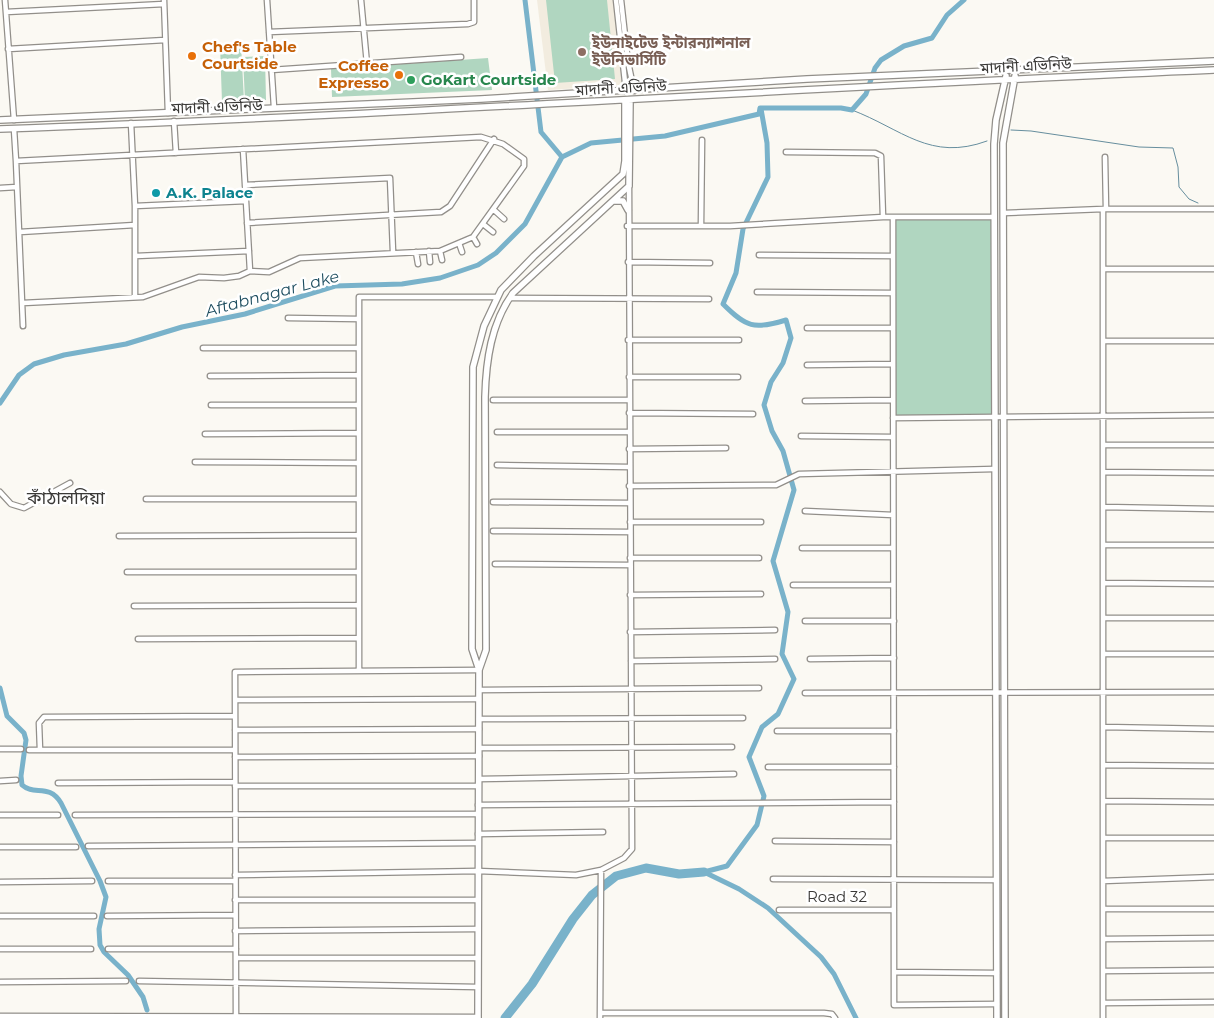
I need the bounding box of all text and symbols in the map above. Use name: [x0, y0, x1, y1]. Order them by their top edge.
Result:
place label: ইউনাইটেড ইন্টারন্যাশনাল ইউনিভার্সিটি: [591, 33, 751, 69]
place label: Chef's Table Courtside: [202, 37, 297, 73]
marker: ইউনাইটেড ইন্টারন্যাশনাল ইউনিভার্সিটি: [576, 46, 588, 58]
marker: Chef's Table Courtside: [186, 50, 198, 62]
street label: মাদানী এভিনিউ: [979, 54, 1073, 77]
place label: Coffee Expresso: [318, 56, 389, 92]
marker: Coffee Expresso: [393, 69, 405, 81]
place label: GoKart Courtside: [421, 70, 556, 89]
marker: GoKart Courtside: [405, 74, 417, 86]
street label: মাদানী এভিনিউ: [574, 76, 668, 99]
street label: মাদানী এভিনিউ: [170, 95, 263, 118]
place label: A.K. Palace: [165, 183, 253, 202]
marker: A.K. Palace: [150, 187, 162, 199]
water label: Aftabnagar Lake: [202, 266, 341, 321]
district label: কাঁঠালদিয়া: [26, 487, 105, 509]
street label: Road 32: [807, 887, 867, 906]

